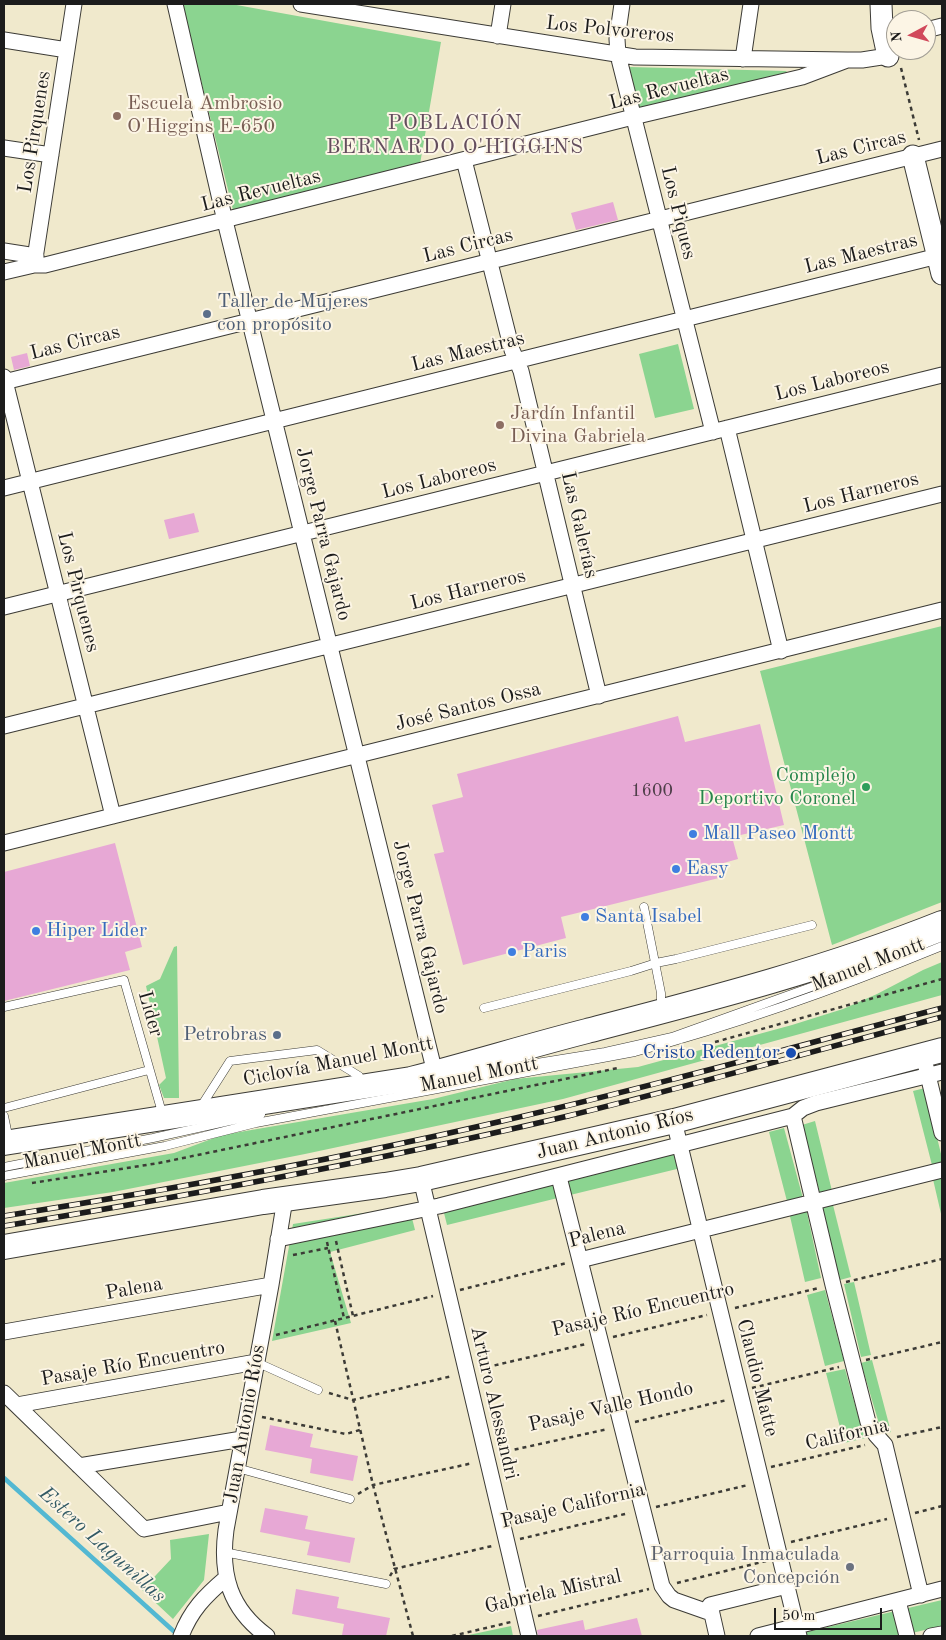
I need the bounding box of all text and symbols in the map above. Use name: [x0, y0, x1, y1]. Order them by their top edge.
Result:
north arrow: [886, 10, 936, 60]
street label: Los Polvoreros: [544, 11, 676, 49]
text: N: [890, 30, 905, 43]
street label: Las Revueltas: [607, 63, 731, 115]
street label: Los Pirquenes: [13, 69, 57, 195]
place label: Escuela Ambrosio O'Higgins E-650: [127, 92, 282, 139]
marker: Escuela Ambrosio O'Higgins E-650: [111, 110, 123, 122]
district label: POBLACIÓN BERNARDO O'HIGGINS: [324, 110, 586, 160]
street label: Las Circas: [814, 125, 908, 171]
street label: Los Piques: [655, 164, 701, 262]
street label: Las Revueltas: [199, 165, 323, 217]
street label: Las Circas: [421, 223, 515, 269]
street label: Las Maestras: [802, 228, 920, 280]
place label: Taller de Mujeres con propósito: [217, 290, 368, 337]
marker: Taller de Mujeres con propósito: [201, 308, 213, 320]
street label: Las Circas: [28, 320, 122, 366]
street label: Las Maestras: [409, 326, 527, 378]
street label: Los Laboreos: [772, 355, 892, 407]
place label: Jardín Infantil Divina Gabriela: [510, 402, 646, 449]
marker: Jardín Infantil Divina Gabriela: [494, 419, 506, 431]
street label: Jorge Parra Gajardo: [290, 445, 356, 623]
street label: Los Laboreos: [379, 453, 499, 505]
street label: Los Harneros: [801, 467, 921, 519]
street label: Las Galerías: [555, 469, 603, 581]
street label: Los Pirquenes: [51, 529, 105, 655]
street label: Los Harneros: [408, 564, 528, 616]
street label: José Santos Ossa: [392, 677, 544, 737]
place label: Complejo Deportivo Coronel: [698, 764, 856, 811]
house number: 1600: [631, 780, 673, 802]
marker: Complejo Deportivo Coronel: [860, 781, 872, 793]
place label: Mall Paseo Montt: [703, 822, 854, 846]
marker: Mall Paseo Montt: [687, 828, 699, 840]
street label: Jorge Parra Gajardo: [387, 838, 453, 1016]
place label: Easy: [686, 857, 729, 881]
marker: Easy: [670, 863, 682, 875]
place label: Santa Isabel: [595, 905, 702, 929]
marker: Santa Isabel: [579, 911, 591, 923]
place label: Hiper Lider: [46, 919, 147, 943]
marker: Hiper Lider: [30, 925, 42, 937]
street label: Manuel Montt: [808, 932, 928, 998]
place label: Paris: [522, 940, 567, 964]
marker: Paris: [506, 946, 518, 958]
street label: Lider: [132, 988, 168, 1040]
place label: Petrobras: [183, 1023, 267, 1047]
marker: Petrobras: [271, 1029, 283, 1041]
street label: Ciclovía Manuel Montt: [241, 1032, 435, 1092]
place label: Cristo Redentor: [643, 1041, 780, 1065]
marker: Cristo Redentor: [784, 1046, 798, 1060]
street label: Manuel Montt: [418, 1052, 540, 1098]
street label: Juan Antonio Ríos: [534, 1103, 696, 1165]
street label: Manuel Montt: [21, 1129, 143, 1175]
street label: Palena: [566, 1216, 628, 1254]
street label: Palena: [103, 1272, 165, 1306]
street label: Pasaje Río Encuentro: [549, 1277, 737, 1343]
street label: Claudio Matte: [731, 1317, 783, 1439]
street label: Arturo Alessandri: [465, 1324, 523, 1482]
street label: Pasaje Río Encuentro: [39, 1336, 227, 1392]
street label: Juan Antonio Ríos: [219, 1343, 271, 1505]
street label: Pasaje Valle Hondo: [526, 1376, 696, 1438]
street label: California: [803, 1414, 891, 1456]
street label: Pasaje California: [499, 1478, 647, 1534]
water label: Estero Lagunillas: [33, 1481, 171, 1609]
place label: Parroquia Inmaculada Concepción: [650, 1543, 840, 1590]
marker: Parroquia Inmaculada Concepción: [844, 1561, 856, 1573]
street label: Gabriela Mistral: [482, 1565, 624, 1619]
scale bar: [776, 1598, 884, 1630]
text: 50 m: [782, 1609, 816, 1624]

